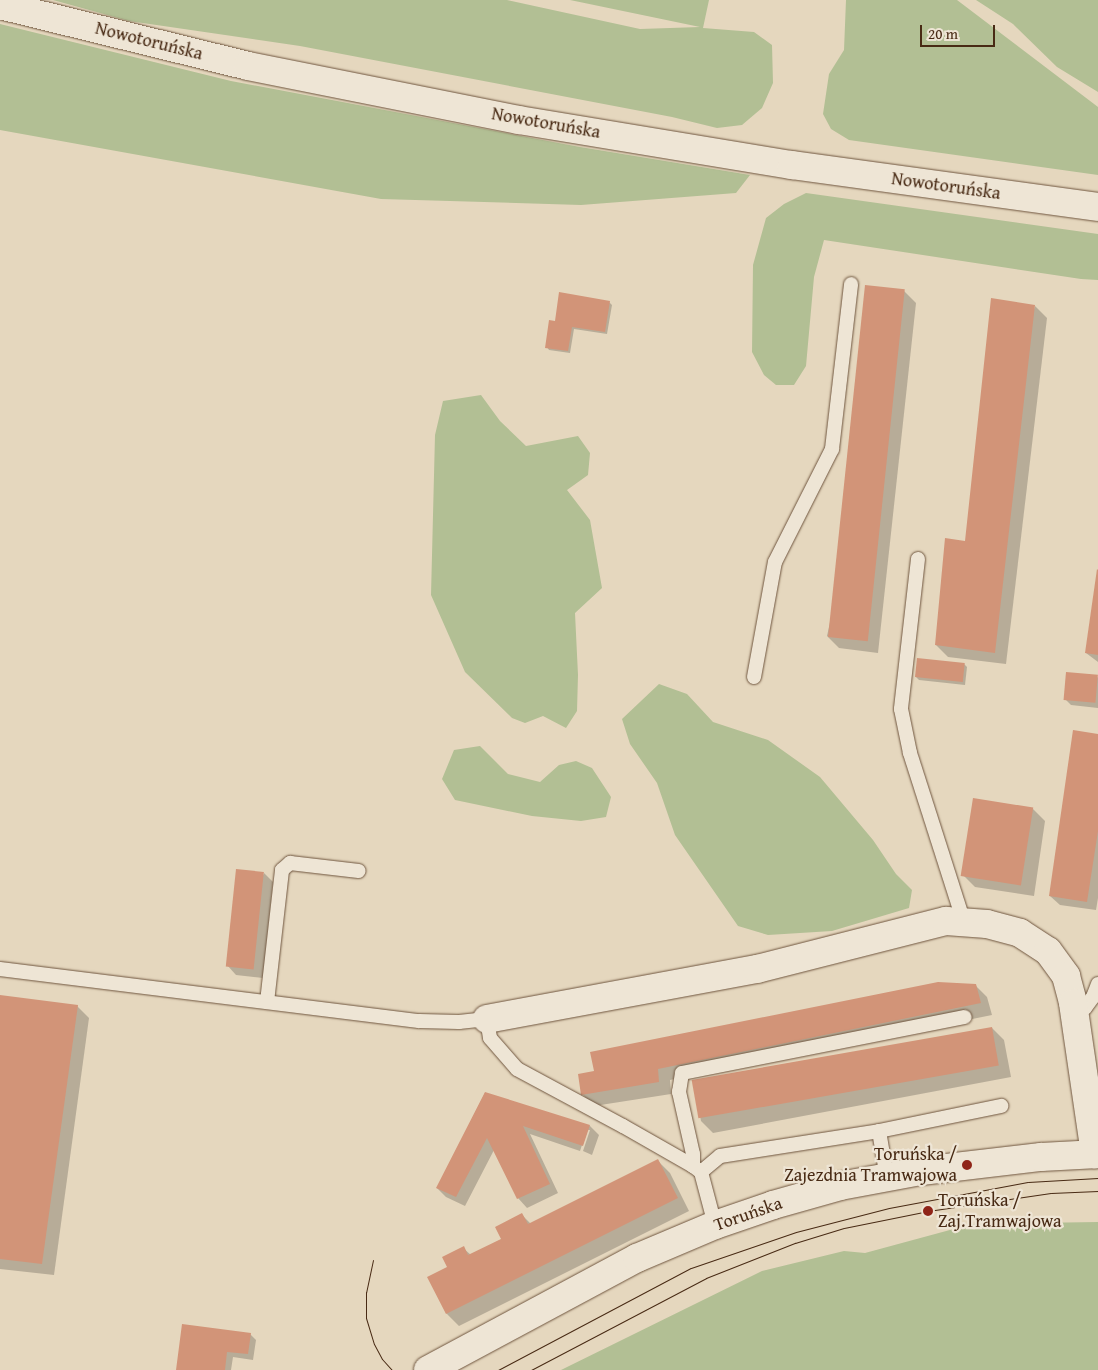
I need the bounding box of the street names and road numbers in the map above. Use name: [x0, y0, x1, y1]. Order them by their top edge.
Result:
street label: Nowotoruńska: [93, 17, 205, 65]
street label: Nowotoruńska: [490, 103, 602, 143]
street label: Nowotoruńska: [890, 168, 1002, 204]
street label: Toruńska: [711, 1192, 785, 1236]

